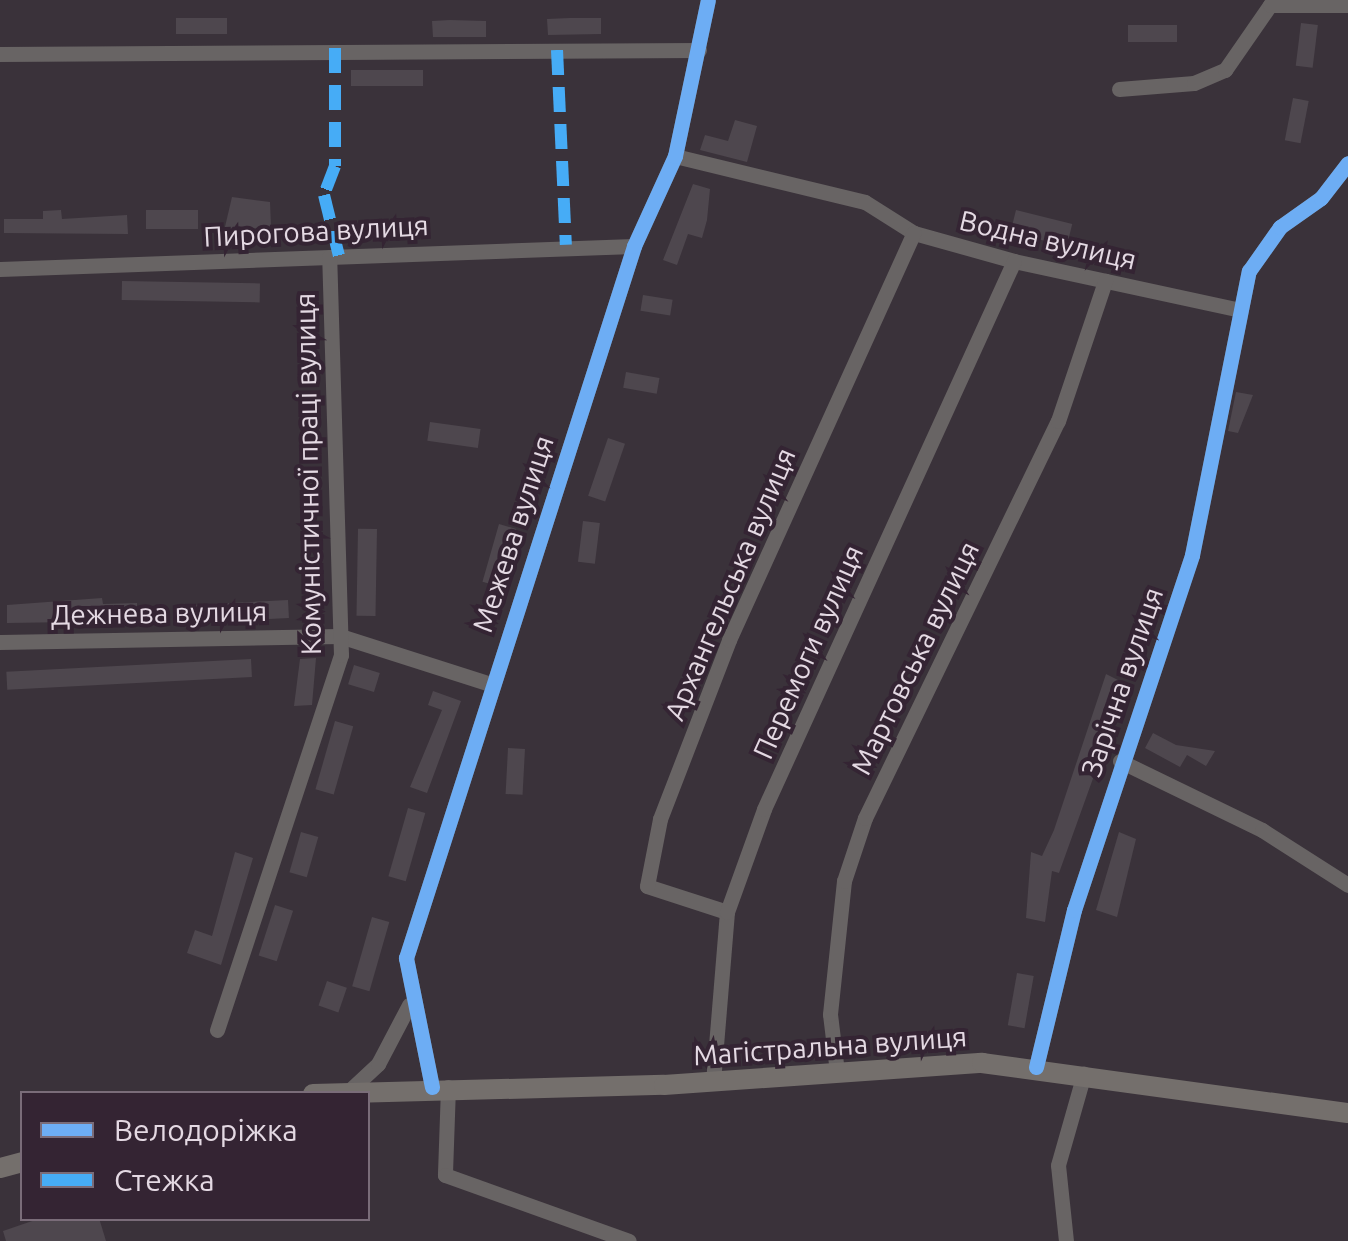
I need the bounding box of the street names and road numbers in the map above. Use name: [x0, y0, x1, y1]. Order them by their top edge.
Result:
street label: Водна вулиця: [956, 203, 1140, 277]
street label: Пирогова вулиця: [203, 208, 429, 254]
street label: Комуністичної праці вулиця: [288, 293, 328, 655]
street label: Межева вулиця: [465, 432, 561, 636]
street label: Архангельська вулиця: [657, 443, 803, 725]
street label: Мартовська вулиця: [844, 536, 986, 780]
street label: Перемоги вулиця: [746, 540, 870, 764]
street label: Зарічна вулиця: [1074, 583, 1170, 781]
street label: Дежнева вулиця: [50, 594, 268, 632]
street label: Магістральна вулиця: [692, 1020, 968, 1072]

